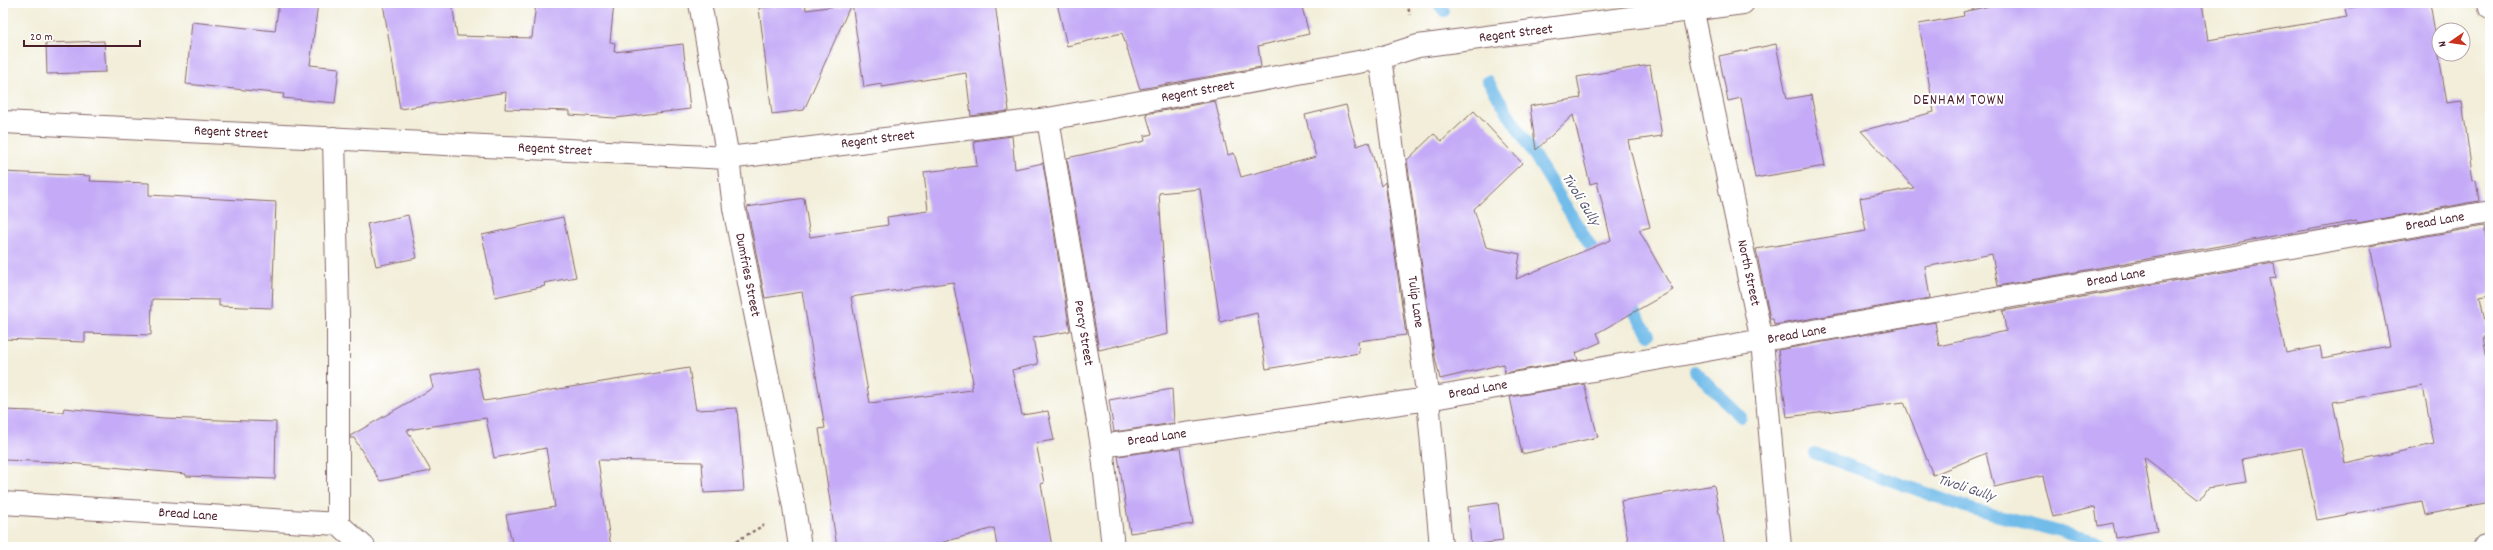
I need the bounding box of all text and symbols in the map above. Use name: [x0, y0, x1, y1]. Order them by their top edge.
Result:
street label: Regent Street: [1478, 20, 1554, 48]
scale bar: [24, 22, 140, 48]
north arrow: [2431, 22, 2471, 62]
text: 20 m: [30, 29, 53, 46]
text: N: [2435, 39, 2452, 48]
street label: Regent Street: [1160, 76, 1236, 108]
district label: DENHAM TOWN: [1913, 90, 2005, 112]
street label: Regent Street: [193, 121, 269, 145]
street label: Regent Street: [840, 126, 916, 154]
street label: Regent Street: [517, 138, 593, 162]
water label: Tivoli Gully: [1555, 169, 1606, 232]
street label: Bread Lane: [2404, 207, 2466, 237]
street label: Dumfries Street: [729, 231, 765, 319]
street label: North Street: [1731, 238, 1765, 308]
street label: Bread Lane: [2085, 263, 2147, 293]
street label: Tulip Lane: [1401, 275, 1429, 329]
street label: Percy Street: [1068, 299, 1098, 367]
street label: Bread Lane: [1766, 320, 1828, 350]
street label: Bread Lane: [1447, 375, 1509, 405]
street label: Bread Lane: [1126, 424, 1188, 452]
water label: Tivoli Gully: [1935, 469, 1999, 509]
street label: Bread Lane: [158, 503, 218, 527]

